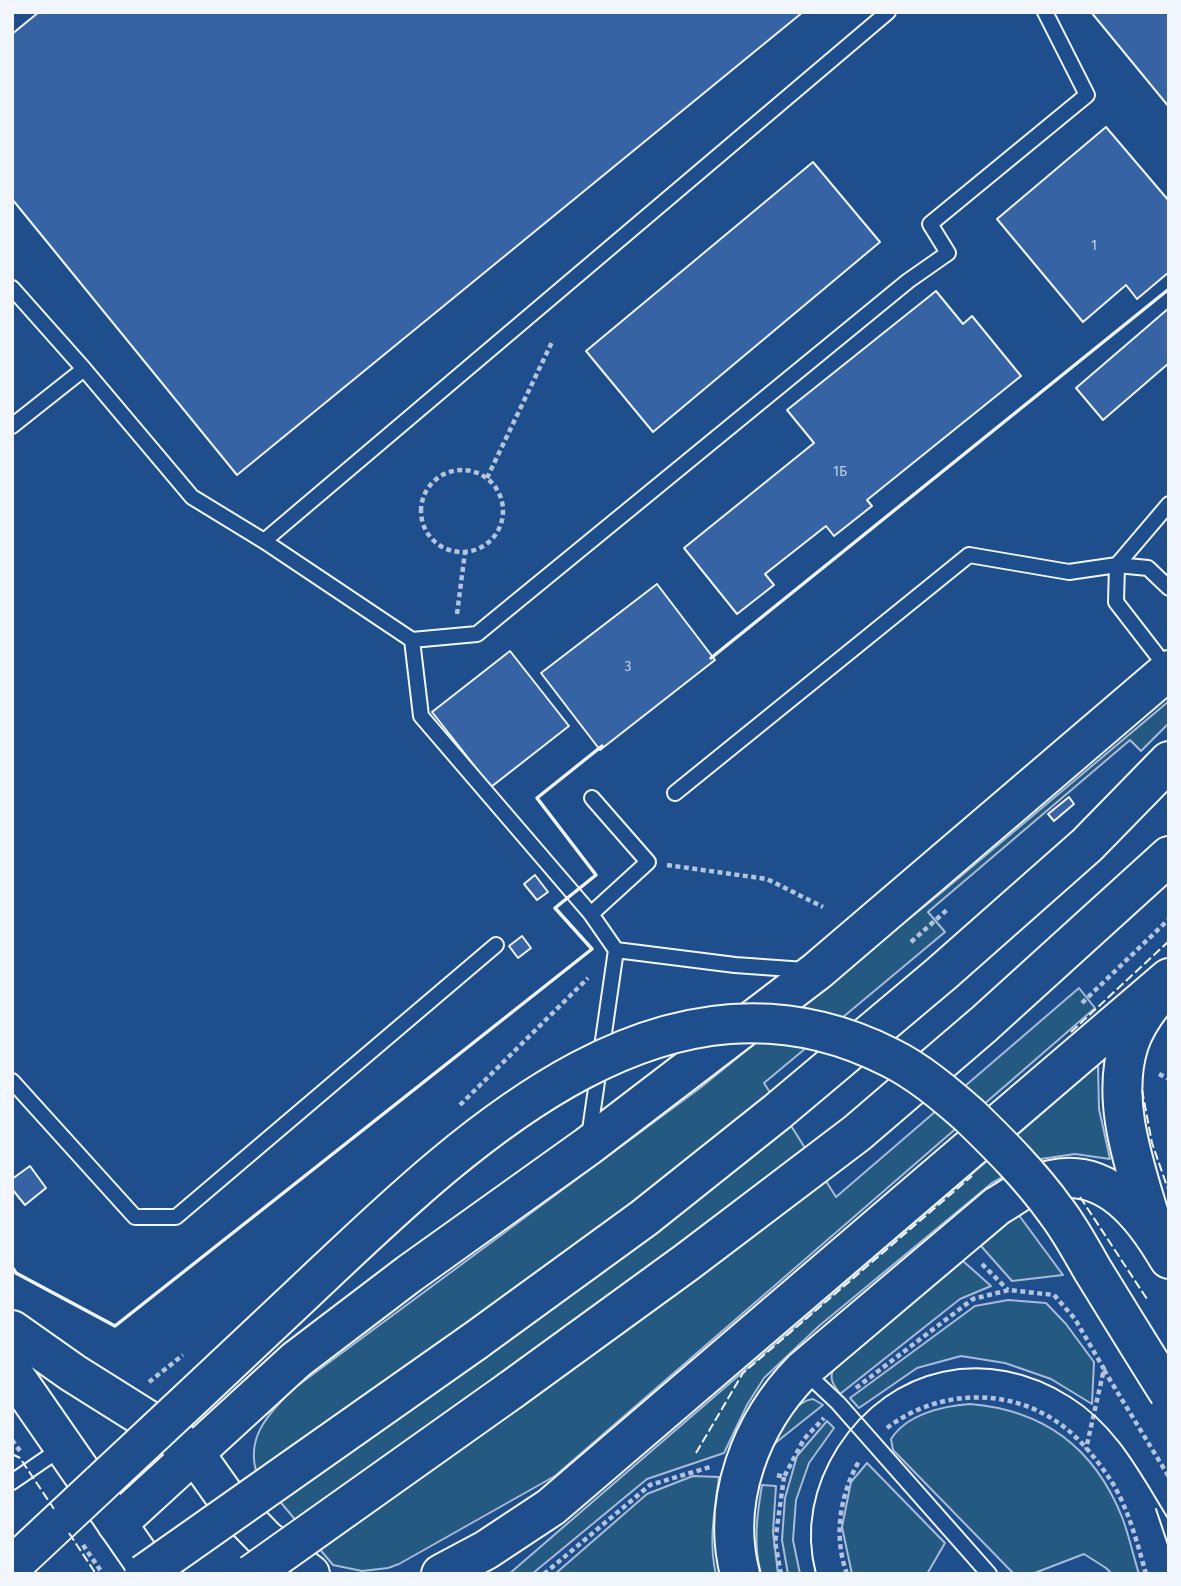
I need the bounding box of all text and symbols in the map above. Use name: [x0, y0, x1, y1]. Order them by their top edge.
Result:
house number: 1: [1091, 238, 1097, 254]
house number: 1Б: [833, 464, 847, 480]
house number: 3: [625, 659, 631, 675]

